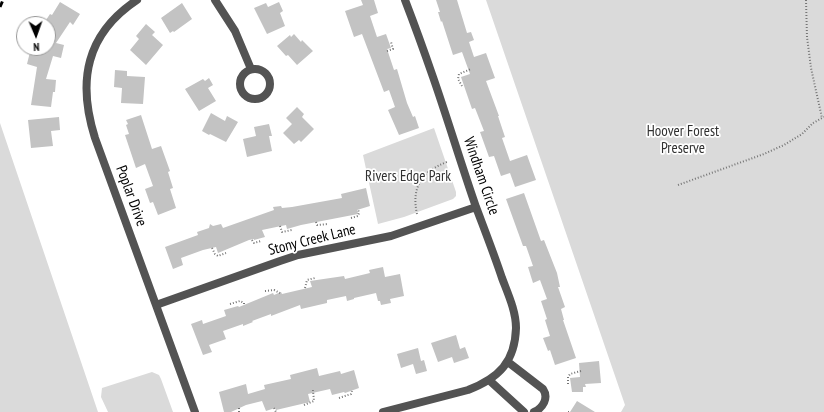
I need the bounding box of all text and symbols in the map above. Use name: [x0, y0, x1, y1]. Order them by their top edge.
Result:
north arrow: [16, 16, 56, 56]
text: N: [33, 40, 40, 54]
park label: Hoover Forest Preserve: [647, 123, 719, 158]
street label: Windham Circle: [459, 135, 503, 217]
street label: Poplar Drive: [112, 163, 150, 229]
park label: Rivers Edge Park: [365, 168, 451, 186]
street label: Stony Creek Lane: [267, 220, 357, 260]

